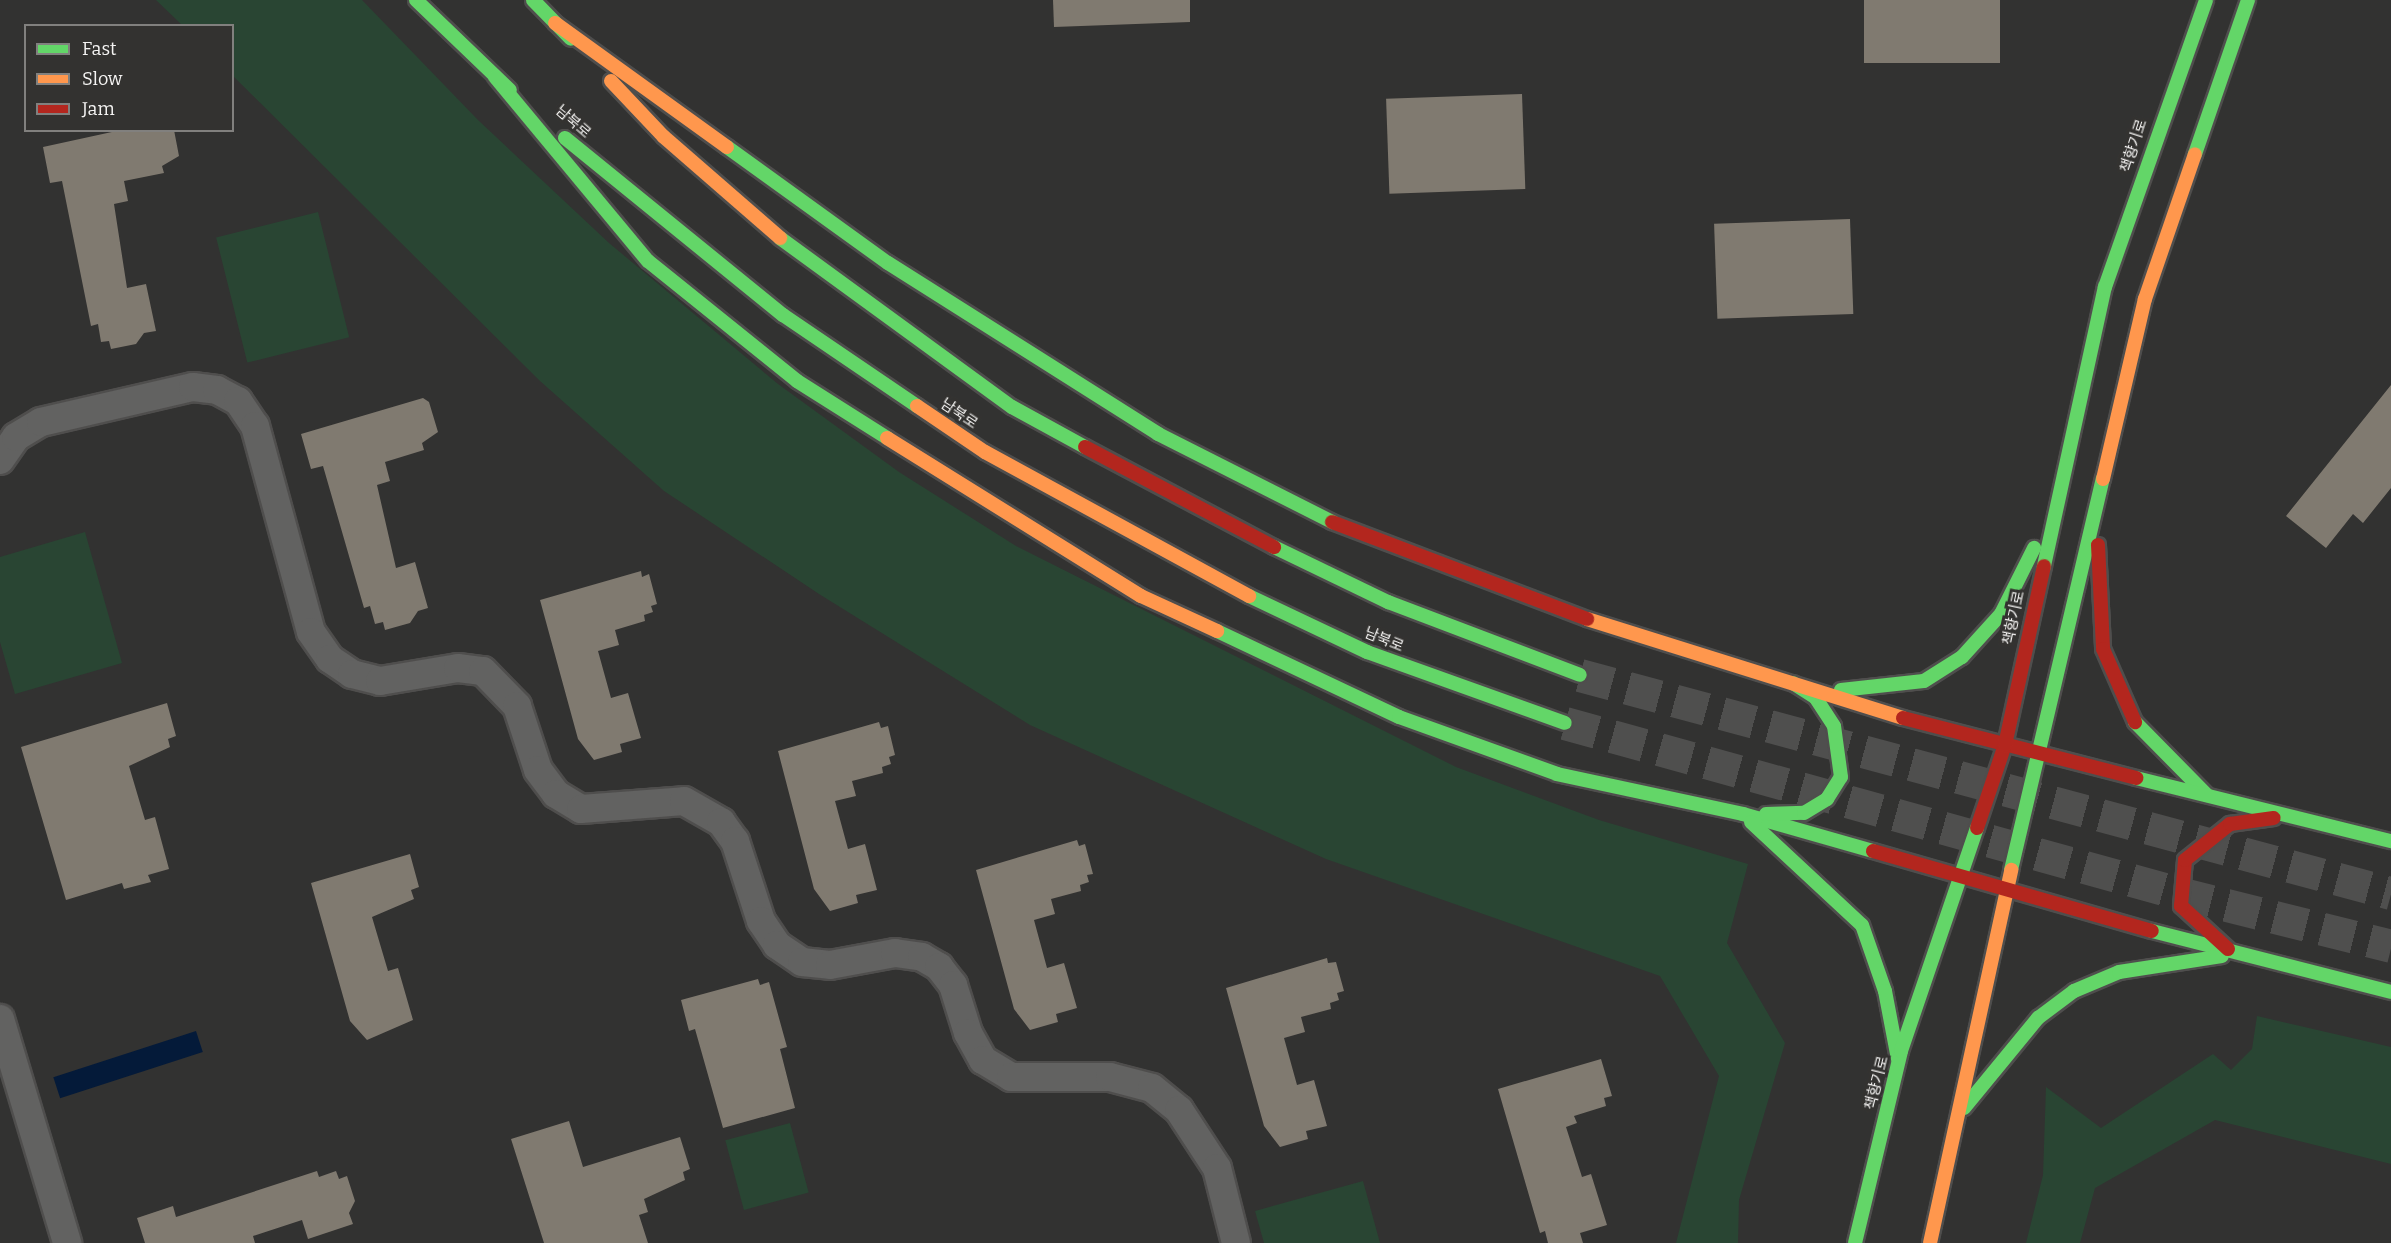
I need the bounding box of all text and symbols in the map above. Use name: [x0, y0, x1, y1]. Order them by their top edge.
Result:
legend: [24, 24, 234, 132]
text: Fast: [82, 38, 117, 60]
text: Slow: [82, 68, 122, 90]
text: Jam: [82, 98, 115, 120]
street label: 남북로: [551, 102, 595, 142]
street label: 책향기로: [2117, 117, 2151, 175]
street label: 남북로: [937, 395, 981, 433]
street label: 책향기로: [1999, 589, 2029, 647]
street label: 남북로: [1361, 624, 1407, 656]
street label: 책향기로: [1862, 1054, 1892, 1112]

